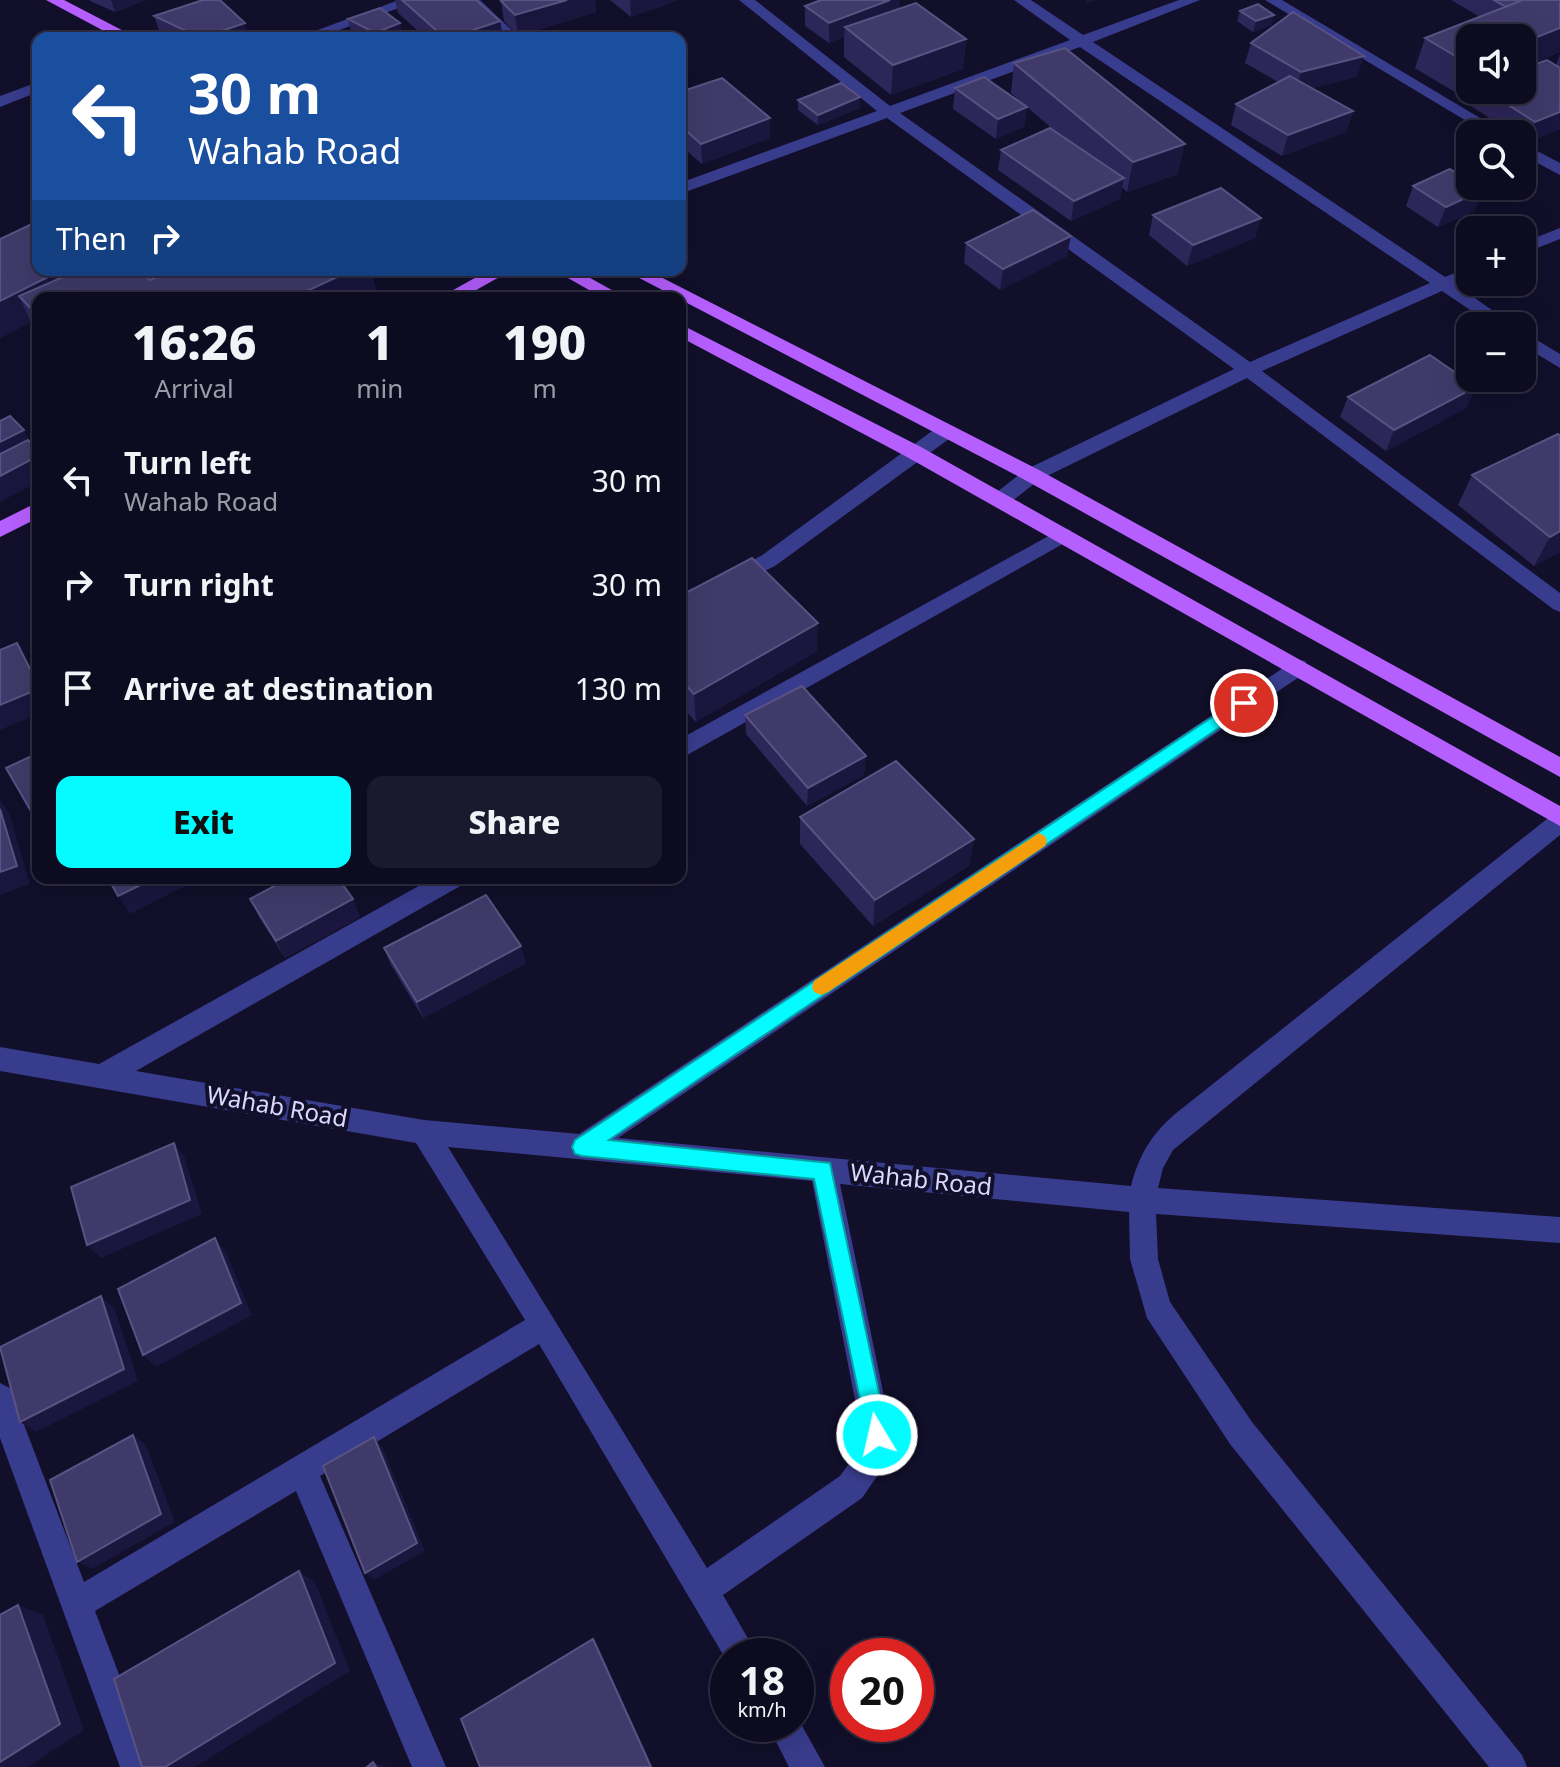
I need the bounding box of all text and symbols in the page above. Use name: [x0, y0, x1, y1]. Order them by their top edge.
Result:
map controls: [1456, 24, 1536, 392]
button: sound: [1456, 24, 1536, 104]
text: 30 m: [188, 54, 321, 130]
icon: left: [56, 64, 160, 168]
button: search: [1456, 120, 1536, 200]
text: Wahab Road: [188, 126, 401, 175]
icon: right: [143, 216, 187, 260]
button: +: [1456, 216, 1536, 296]
text: Then: [56, 218, 127, 259]
text: 16:26: [132, 309, 256, 374]
text: 1: [366, 309, 394, 374]
text: 190: [503, 309, 586, 374]
button: −: [1456, 312, 1536, 392]
text: Arrival: [154, 370, 234, 406]
text: min: [356, 370, 403, 406]
text: m: [532, 370, 557, 406]
text: Turn left: [124, 442, 252, 483]
icon: left: [56, 458, 100, 502]
text: 30 m: [592, 460, 662, 501]
text: Wahab Road: [124, 483, 278, 519]
icon: right: [56, 562, 100, 606]
text: Turn right: [124, 564, 274, 605]
text: 30 m: [592, 564, 662, 605]
icon: arrive: [56, 666, 100, 710]
text: Arrive at destination: [124, 668, 434, 709]
text: 130 m: [575, 668, 662, 709]
pin: [1210, 669, 1278, 737]
icon: arrive: [1222, 681, 1266, 725]
button: Exit: [56, 776, 351, 868]
button: Share: [367, 776, 662, 868]
street label: Wahab Road: [204, 1077, 350, 1134]
street label: Wahab Road: [849, 1155, 994, 1202]
position arrow: [835, 1393, 919, 1477]
speed limit sign: 20: [830, 1638, 934, 1742]
text: 18: [739, 1652, 785, 1707]
text: km/h: [737, 1696, 787, 1723]

